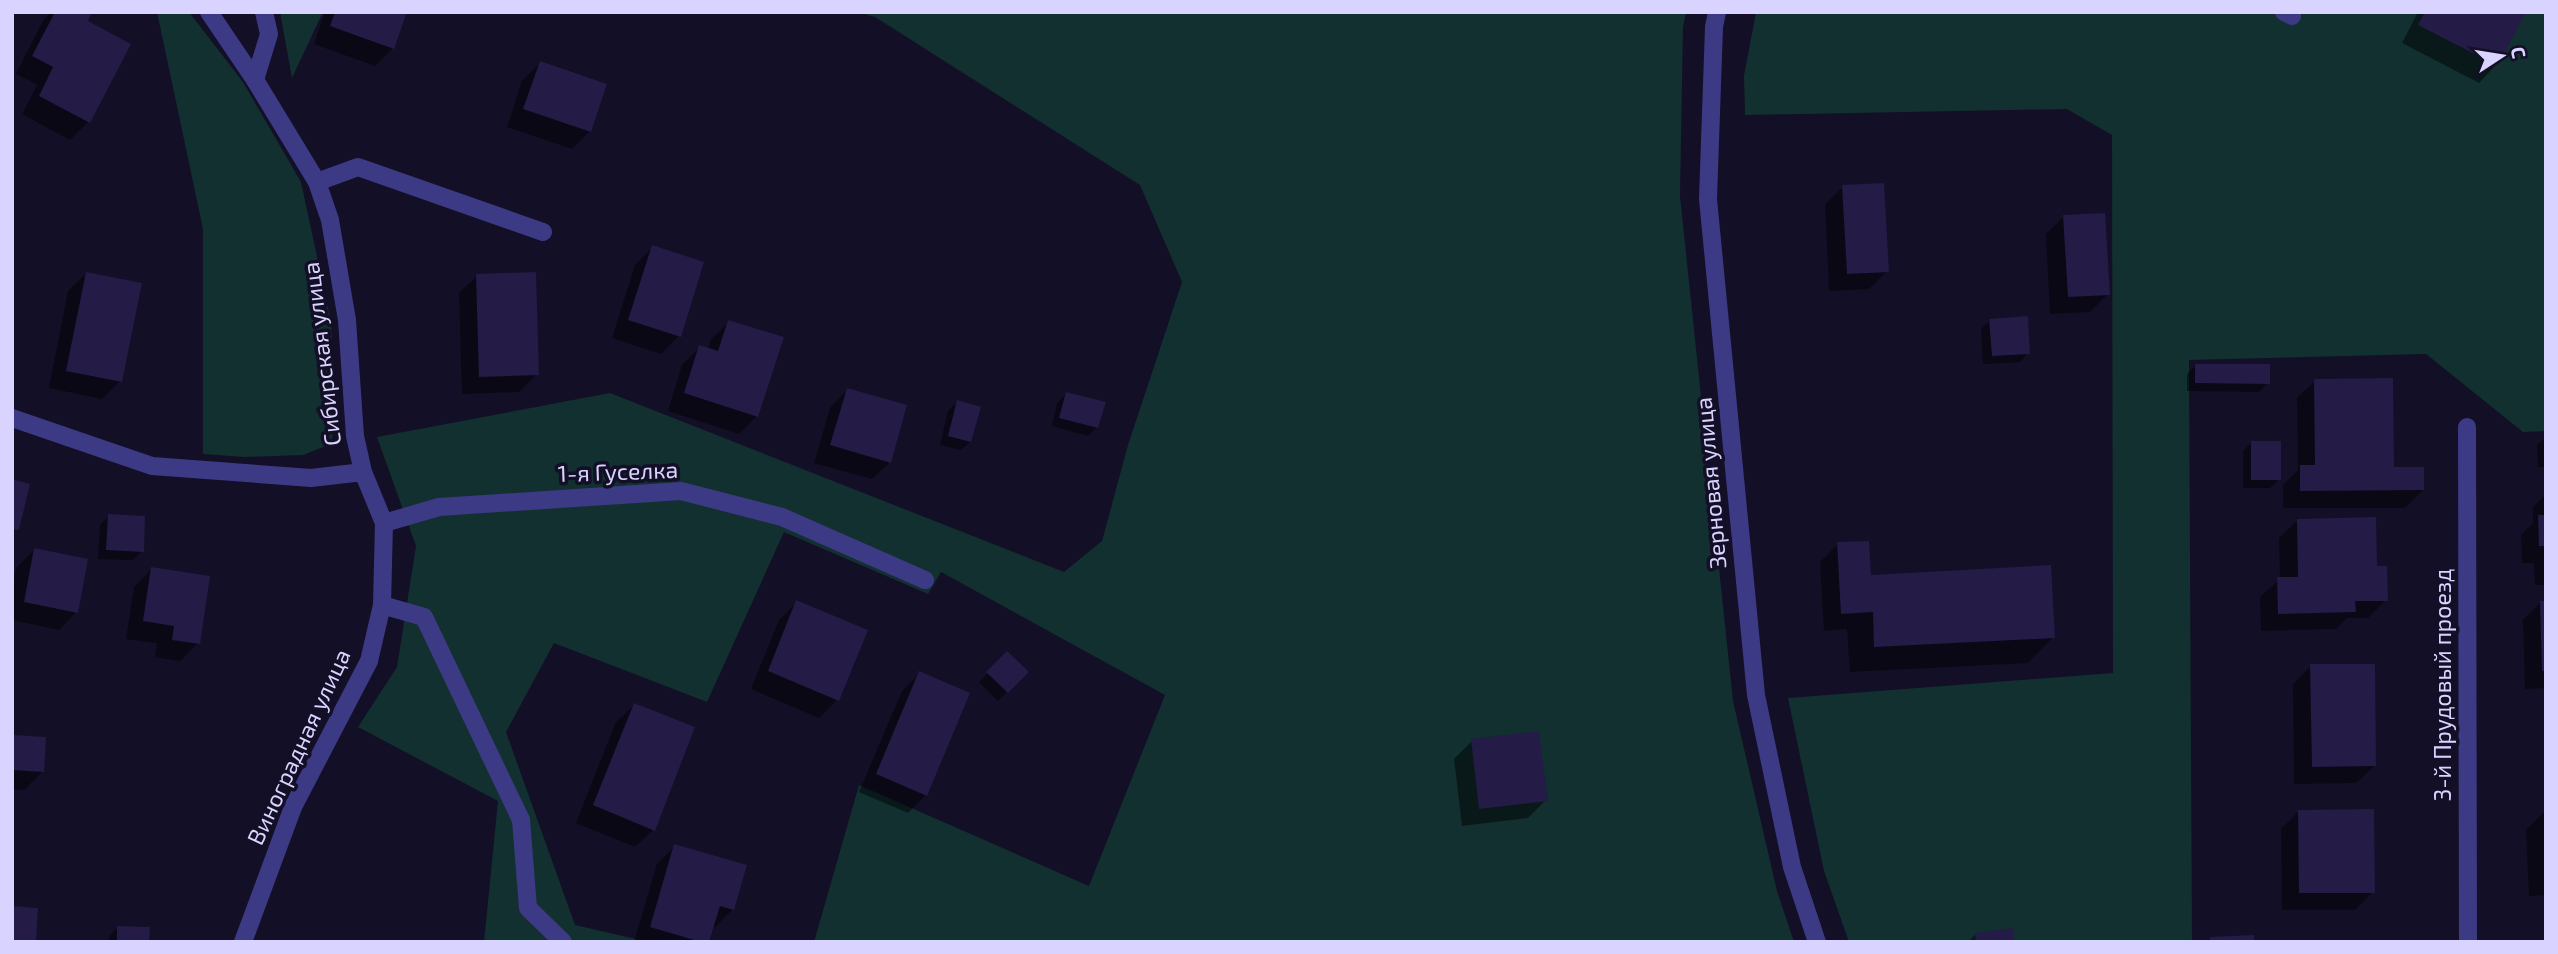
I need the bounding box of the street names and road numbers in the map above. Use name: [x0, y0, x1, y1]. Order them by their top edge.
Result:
street label: Сибирская улица: [296, 261, 347, 448]
street label: Зерновая улица: [1689, 396, 1732, 570]
street label: 1-я Гуселка: [557, 455, 679, 488]
street label: 3-й Прудовый проезд: [2428, 568, 2457, 802]
street label: Виноградная улица: [241, 644, 357, 849]

